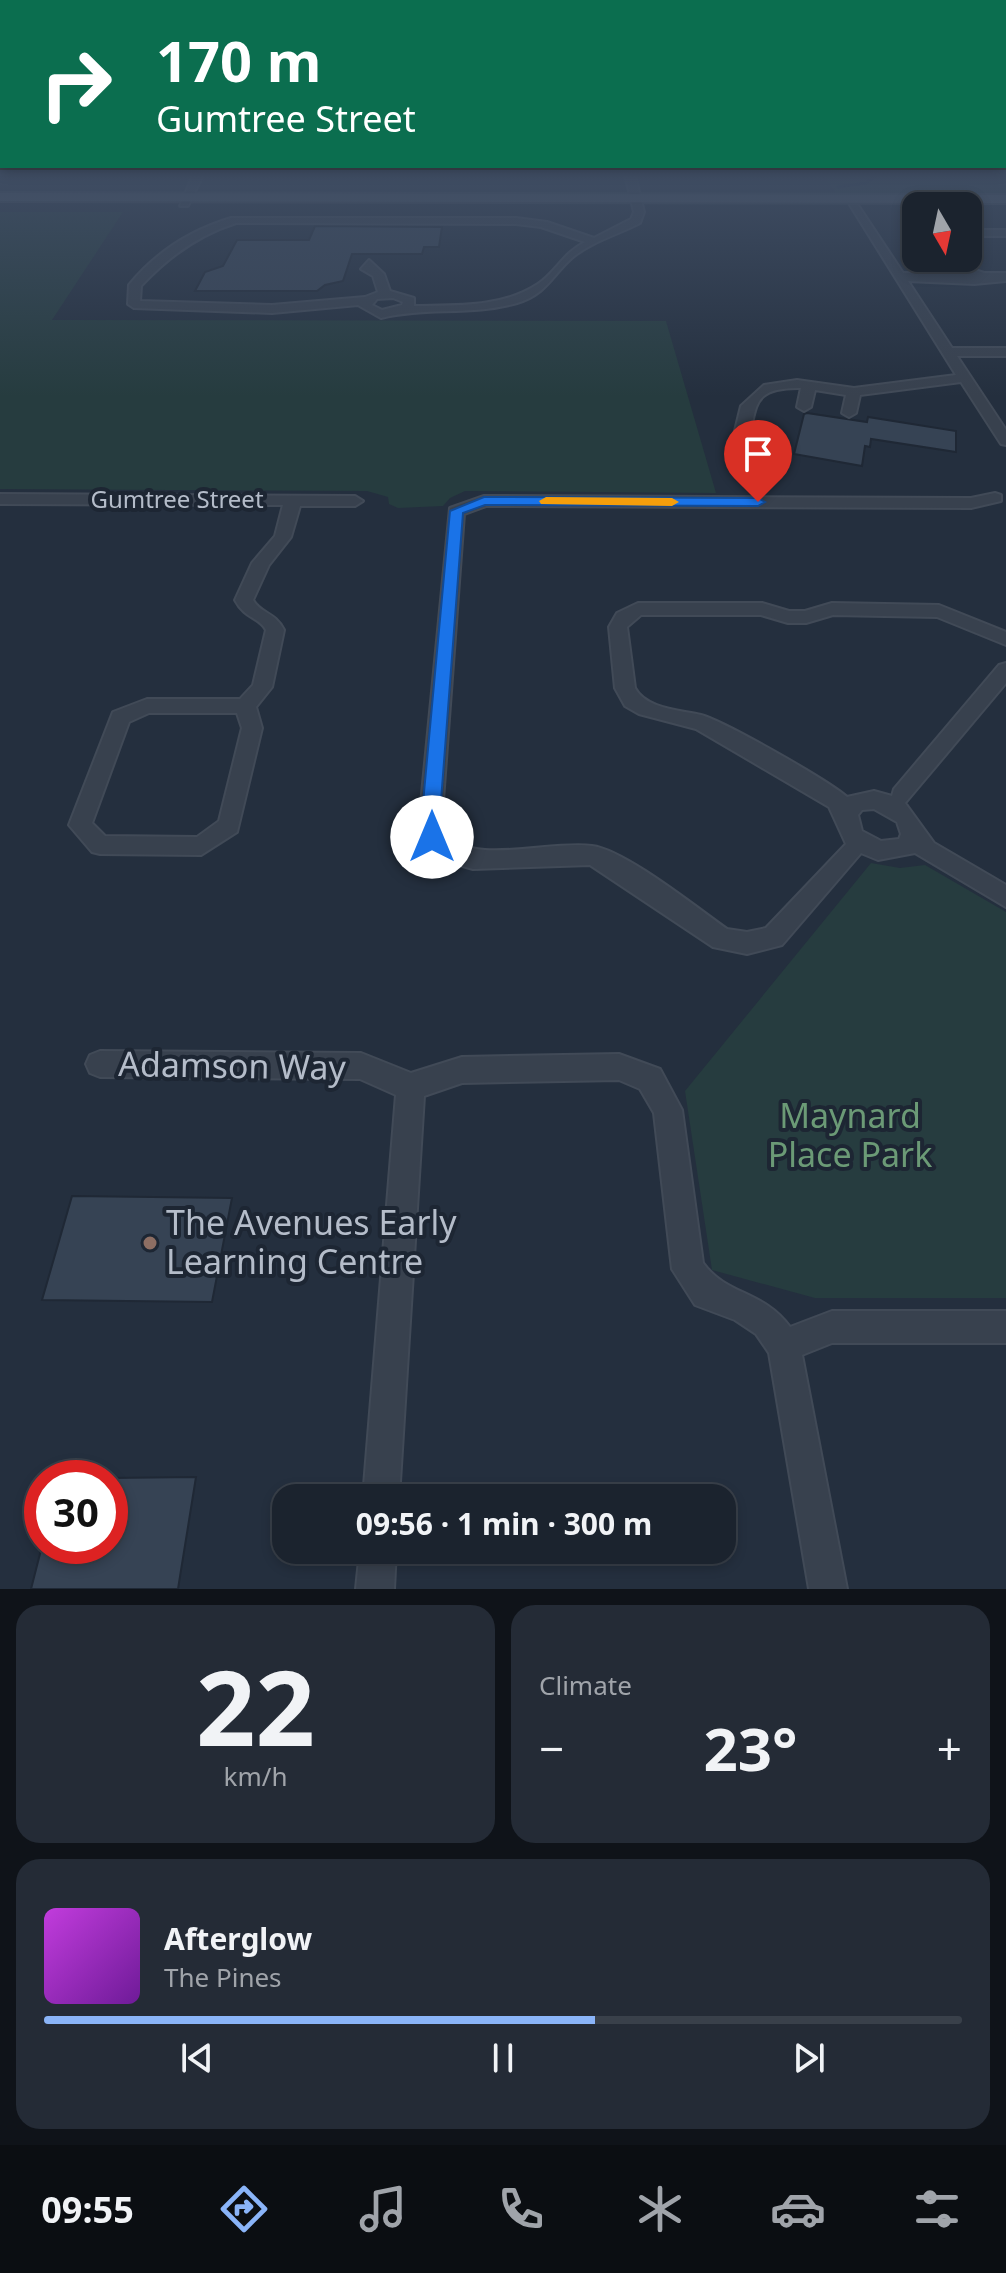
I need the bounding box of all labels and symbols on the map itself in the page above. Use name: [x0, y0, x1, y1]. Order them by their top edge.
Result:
north arrow: [902, 192, 982, 272]
pin: [724, 420, 792, 502]
street label: Gumtree Street: [90, 482, 264, 515]
position arrow: [390, 795, 474, 879]
street label: Adamson Way: [118, 1040, 347, 1090]
park label: Maynard Place Park: [768, 1092, 932, 1177]
place label: The Avenues Early Learning Centre: [166, 1199, 457, 1284]
marker: The Avenues Early Learning Centre: [141, 1234, 159, 1252]
speed limit sign: 30: [24, 1460, 128, 1564]

